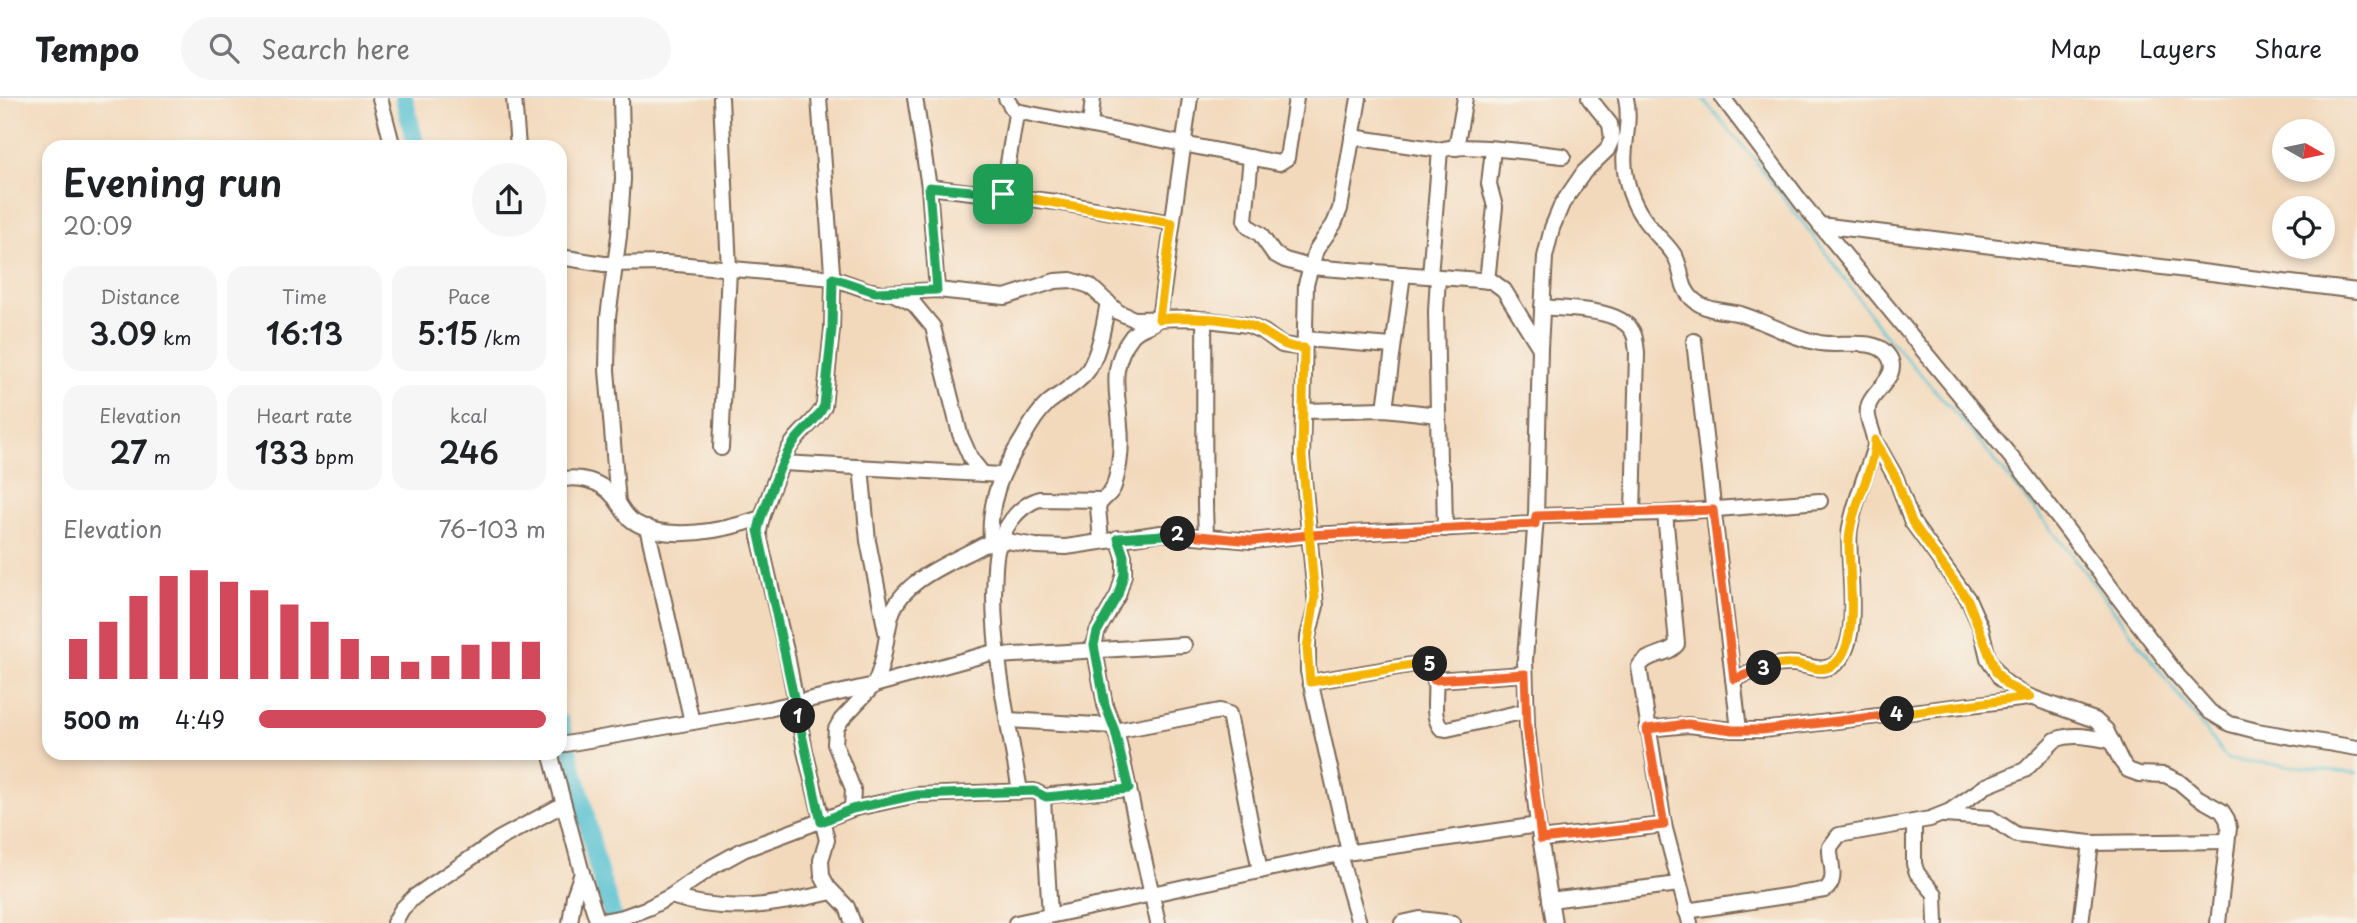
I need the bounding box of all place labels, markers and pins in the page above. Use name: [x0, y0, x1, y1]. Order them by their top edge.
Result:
pin: [973, 164, 1033, 224]
pin: 2: [1160, 516, 1196, 551]
pin: 5: [1412, 646, 1448, 682]
pin: 3: [1746, 650, 1782, 686]
pin: 4: [1880, 696, 1914, 732]
pin: 1: [780, 698, 816, 734]

